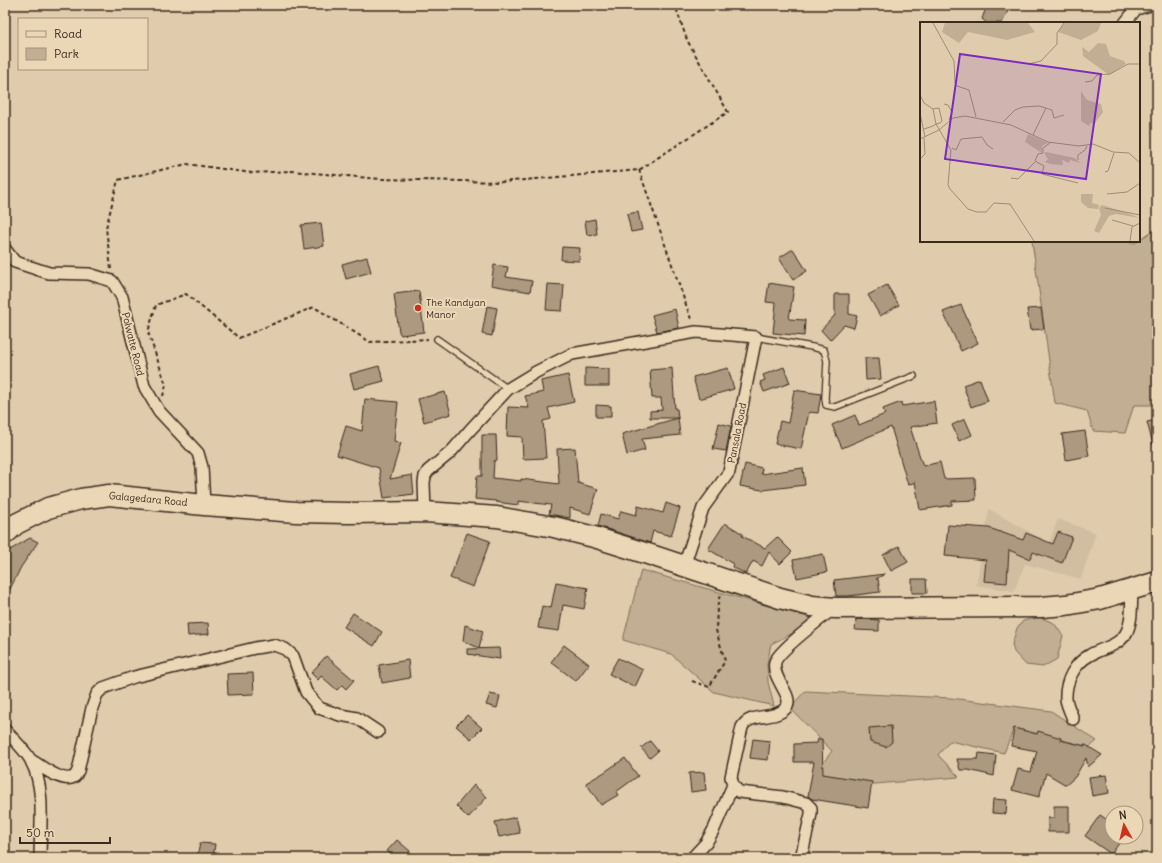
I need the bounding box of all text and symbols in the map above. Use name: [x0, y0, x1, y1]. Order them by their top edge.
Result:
legend: [18, 18, 148, 70]
inset map: [920, 22, 1140, 242]
text: Road: [54, 26, 82, 41]
text: Park: [54, 46, 79, 61]
place label: The Kandyan Manor: [426, 296, 486, 321]
marker: The Kandyan Manor: [413, 303, 423, 313]
street label: Polwatte Road: [119, 311, 147, 377]
street label: Pansala Road: [725, 402, 749, 464]
street label: Galagedara Road: [108, 489, 188, 509]
north arrow: [1104, 805, 1144, 845]
text: N: [1118, 808, 1127, 823]
scale bar: [20, 819, 110, 845]
text: 50 m: [26, 825, 55, 840]

